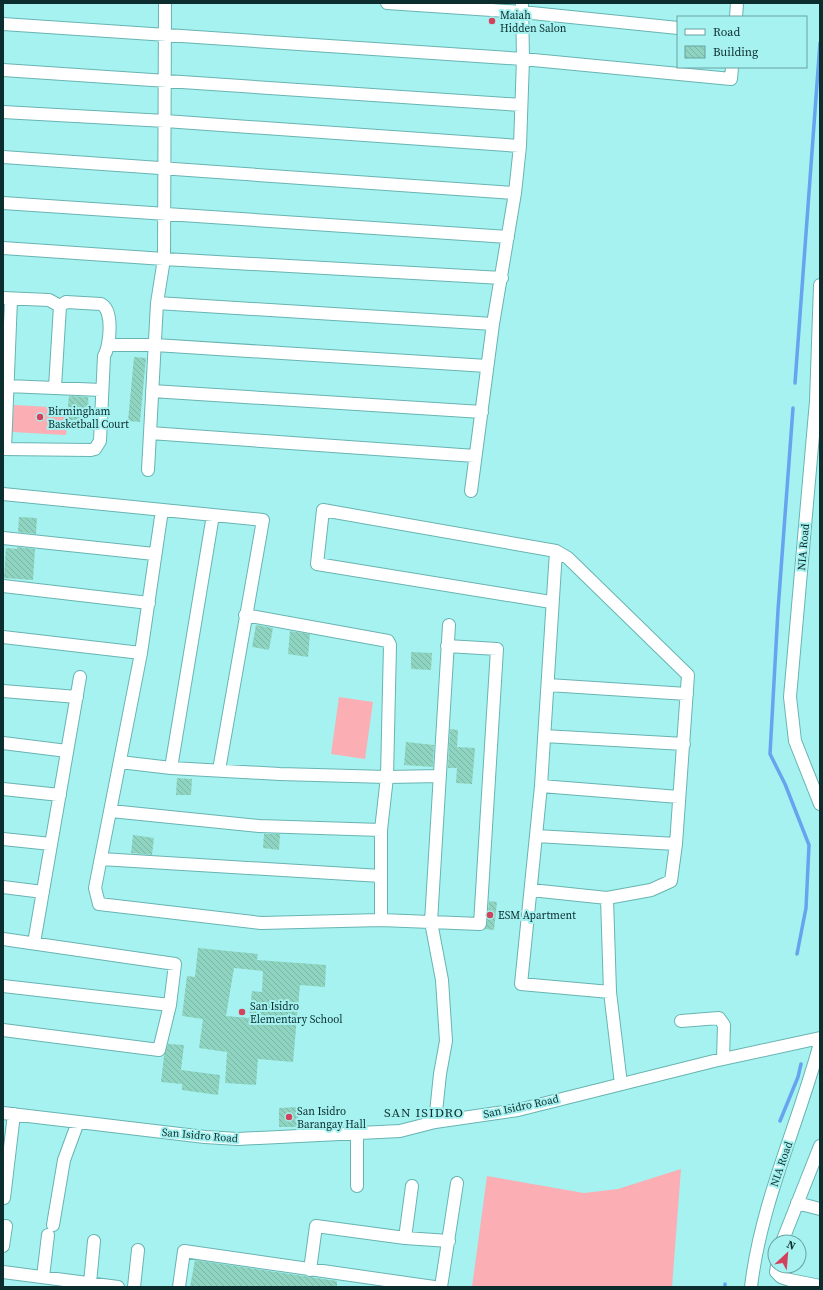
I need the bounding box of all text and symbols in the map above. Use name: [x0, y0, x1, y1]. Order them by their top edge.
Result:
place label: Maiah Hidden Salon: [500, 8, 567, 36]
marker: Maiah Hidden Salon: [487, 16, 497, 26]
legend: [677, 16, 807, 68]
text: Road: [713, 24, 740, 40]
text: Building: [713, 44, 758, 60]
place label: Birmingham Basketball Court: [48, 404, 129, 432]
marker: Birmingham Basketball Court: [35, 412, 45, 422]
street label: NIA Road: [794, 522, 813, 571]
place label: ESM Apartment: [498, 908, 576, 923]
marker: ESM Apartment: [485, 910, 495, 920]
place label: San Isidro Elementary School: [250, 999, 342, 1027]
marker: San Isidro Elementary School: [237, 1007, 247, 1017]
street label: San Isidro Road: [482, 1091, 561, 1122]
place label: San Isidro Barangay Hall: [297, 1104, 366, 1132]
district label: SAN ISIDRO: [384, 1104, 464, 1121]
marker: San Isidro Barangay Hall: [284, 1112, 294, 1122]
street label: San Isidro Road: [161, 1125, 240, 1146]
street label: NIA Road: [767, 1139, 796, 1189]
north arrow: [767, 1234, 807, 1274]
text: N: [784, 1237, 798, 1254]

